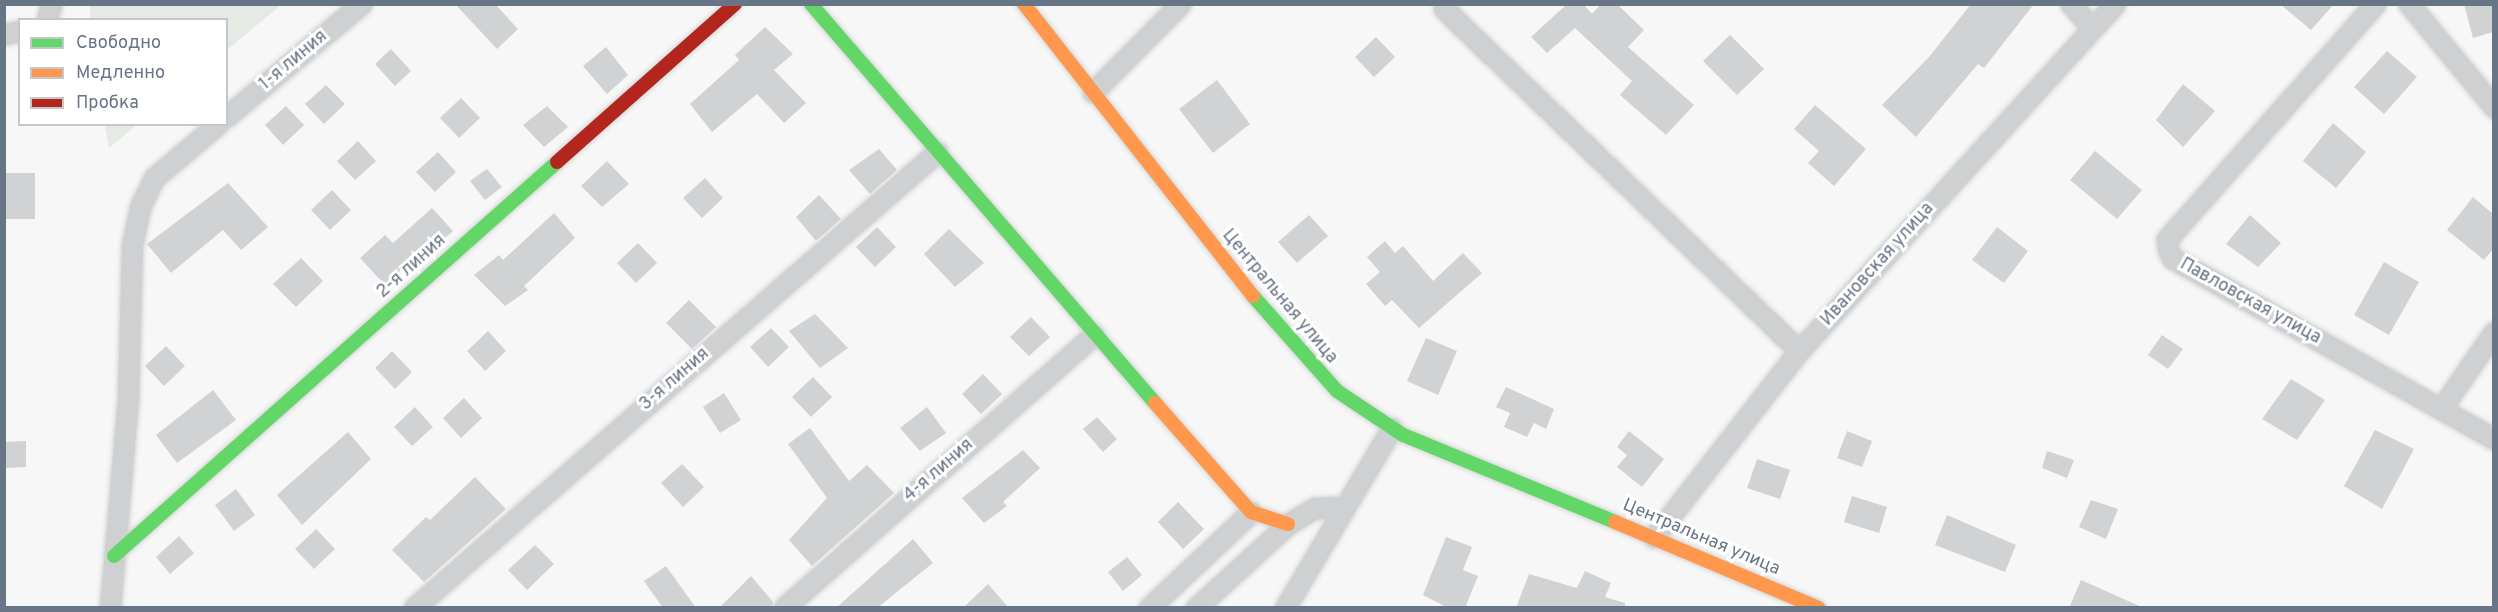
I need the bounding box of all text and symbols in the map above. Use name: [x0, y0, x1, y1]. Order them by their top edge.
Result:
legend: [18, 18, 228, 126]
street label: 1-я линия: [256, 26, 332, 96]
text: Свободно: [76, 32, 161, 55]
text: Медленно: [76, 62, 165, 85]
text: Пробка: [76, 92, 139, 115]
street label: Ивановская улица: [1817, 199, 1939, 331]
street label: Центральная улица: [1216, 225, 1342, 369]
street label: 2-я линия: [373, 230, 451, 304]
street label: Павловская улица: [2176, 254, 2324, 350]
street label: 3-я линия: [636, 344, 714, 416]
street label: 4-я линия: [900, 435, 978, 507]
street label: Центральная улица: [1619, 495, 1783, 581]

